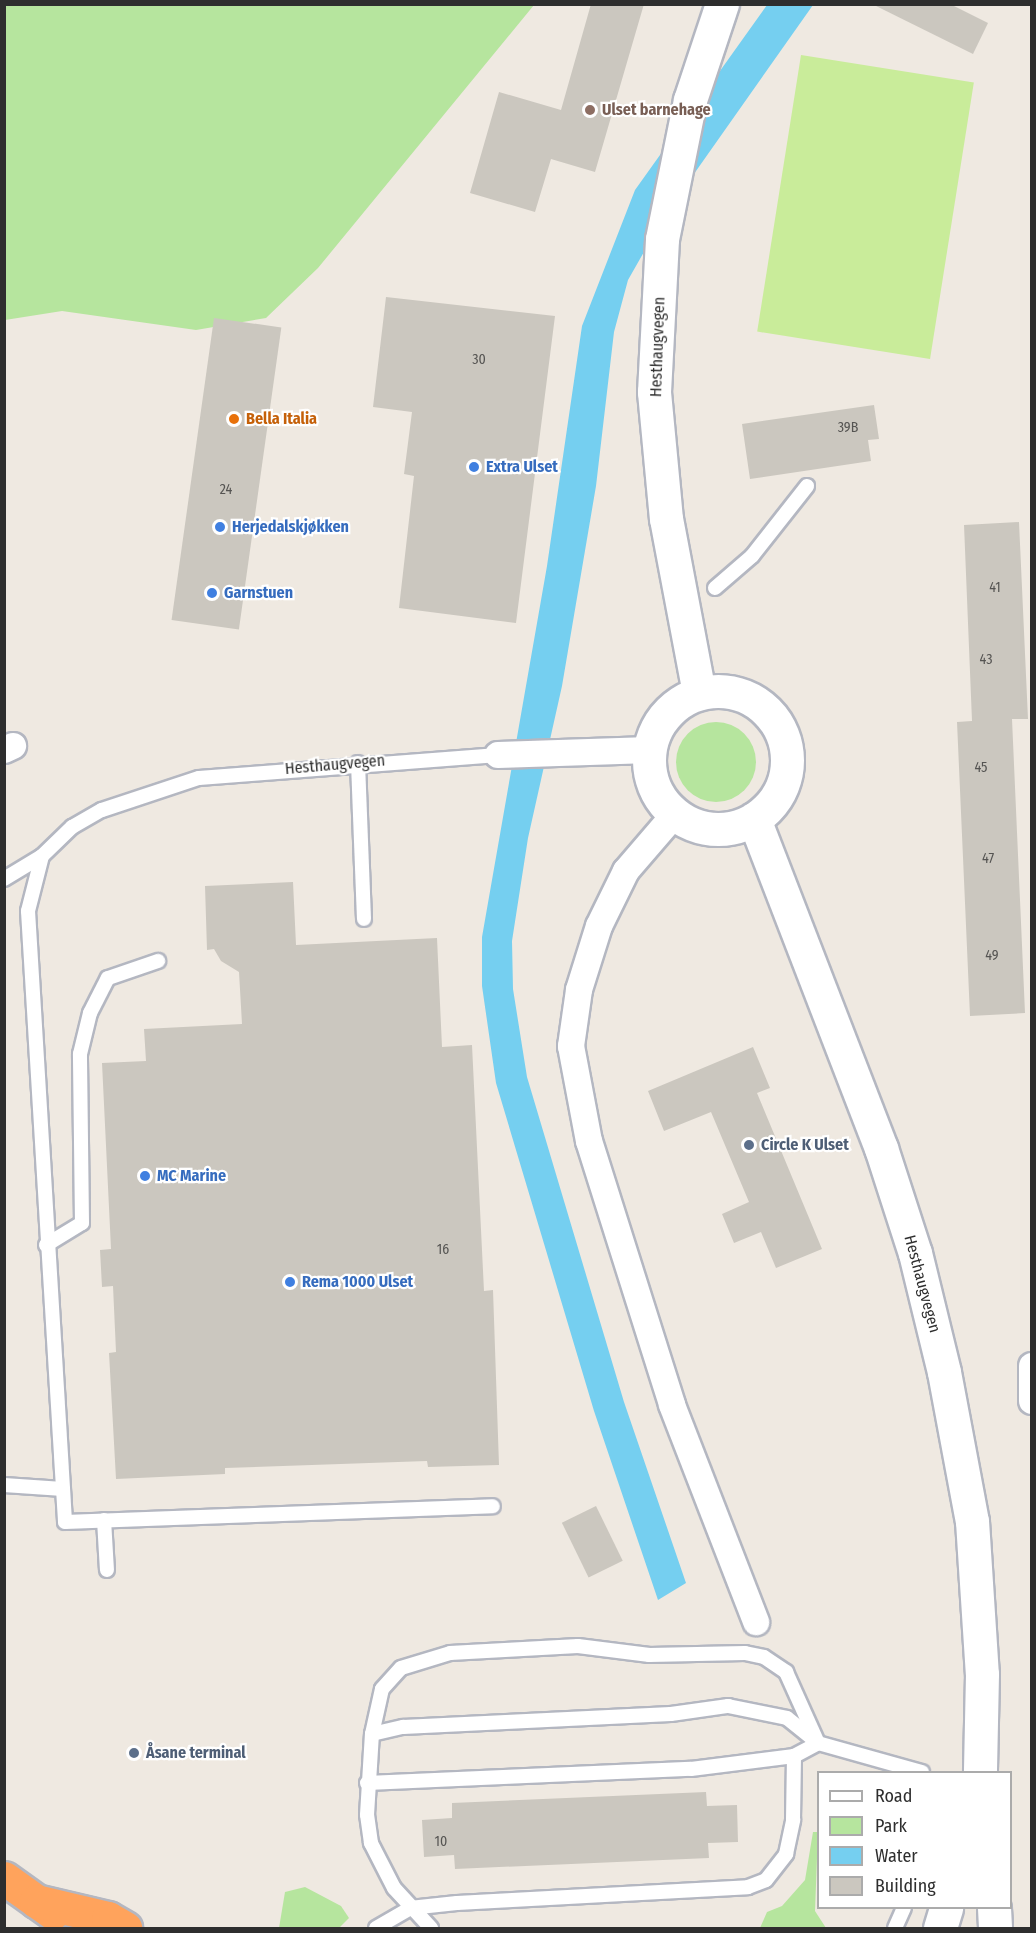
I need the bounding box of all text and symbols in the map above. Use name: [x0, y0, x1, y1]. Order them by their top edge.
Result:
place label: Ulset barnehage: [602, 100, 711, 120]
marker: Ulset barnehage: [583, 103, 597, 117]
street label: Hesthaugvegen: [647, 297, 669, 397]
house number: 30: [472, 352, 486, 368]
place label: Bella Italia: [246, 409, 317, 429]
marker: Bella Italia: [227, 412, 241, 426]
house number: 39B: [838, 420, 858, 436]
place label: Extra Ulset: [486, 457, 558, 477]
marker: Extra Ulset: [467, 460, 481, 474]
house number: 24: [220, 482, 232, 498]
place label: Herjedalskjøkken: [232, 517, 349, 537]
marker: Herjedalskjøkken: [213, 520, 227, 534]
house number: 41: [989, 580, 1001, 596]
place label: Garnstuen: [224, 583, 293, 603]
marker: Garnstuen: [205, 586, 219, 600]
house number: 43: [980, 652, 992, 668]
street label: Hesthaugvegen: [284, 751, 386, 779]
house number: 45: [974, 760, 988, 776]
house number: 47: [982, 851, 994, 867]
house number: 49: [985, 948, 999, 964]
place label: Circle K Ulset: [761, 1135, 849, 1155]
marker: Circle K Ulset: [742, 1138, 756, 1152]
place label: MC Marine: [157, 1166, 226, 1186]
marker: MC Marine: [138, 1169, 152, 1183]
street label: Hesthaugvegen: [900, 1233, 944, 1335]
house number: 16: [437, 1242, 449, 1258]
place label: Rema 1000 Ulset: [302, 1272, 413, 1292]
marker: Rema 1000 Ulset: [283, 1275, 297, 1289]
place label: Åsane terminal: [146, 1743, 246, 1763]
marker: Åsane terminal: [127, 1746, 141, 1760]
legend: [817, 1771, 1012, 1909]
text: Road: [875, 1785, 912, 1807]
text: Park: [875, 1815, 907, 1837]
house number: 10: [435, 1834, 447, 1850]
text: Water: [875, 1845, 918, 1867]
text: Building: [875, 1875, 936, 1897]

